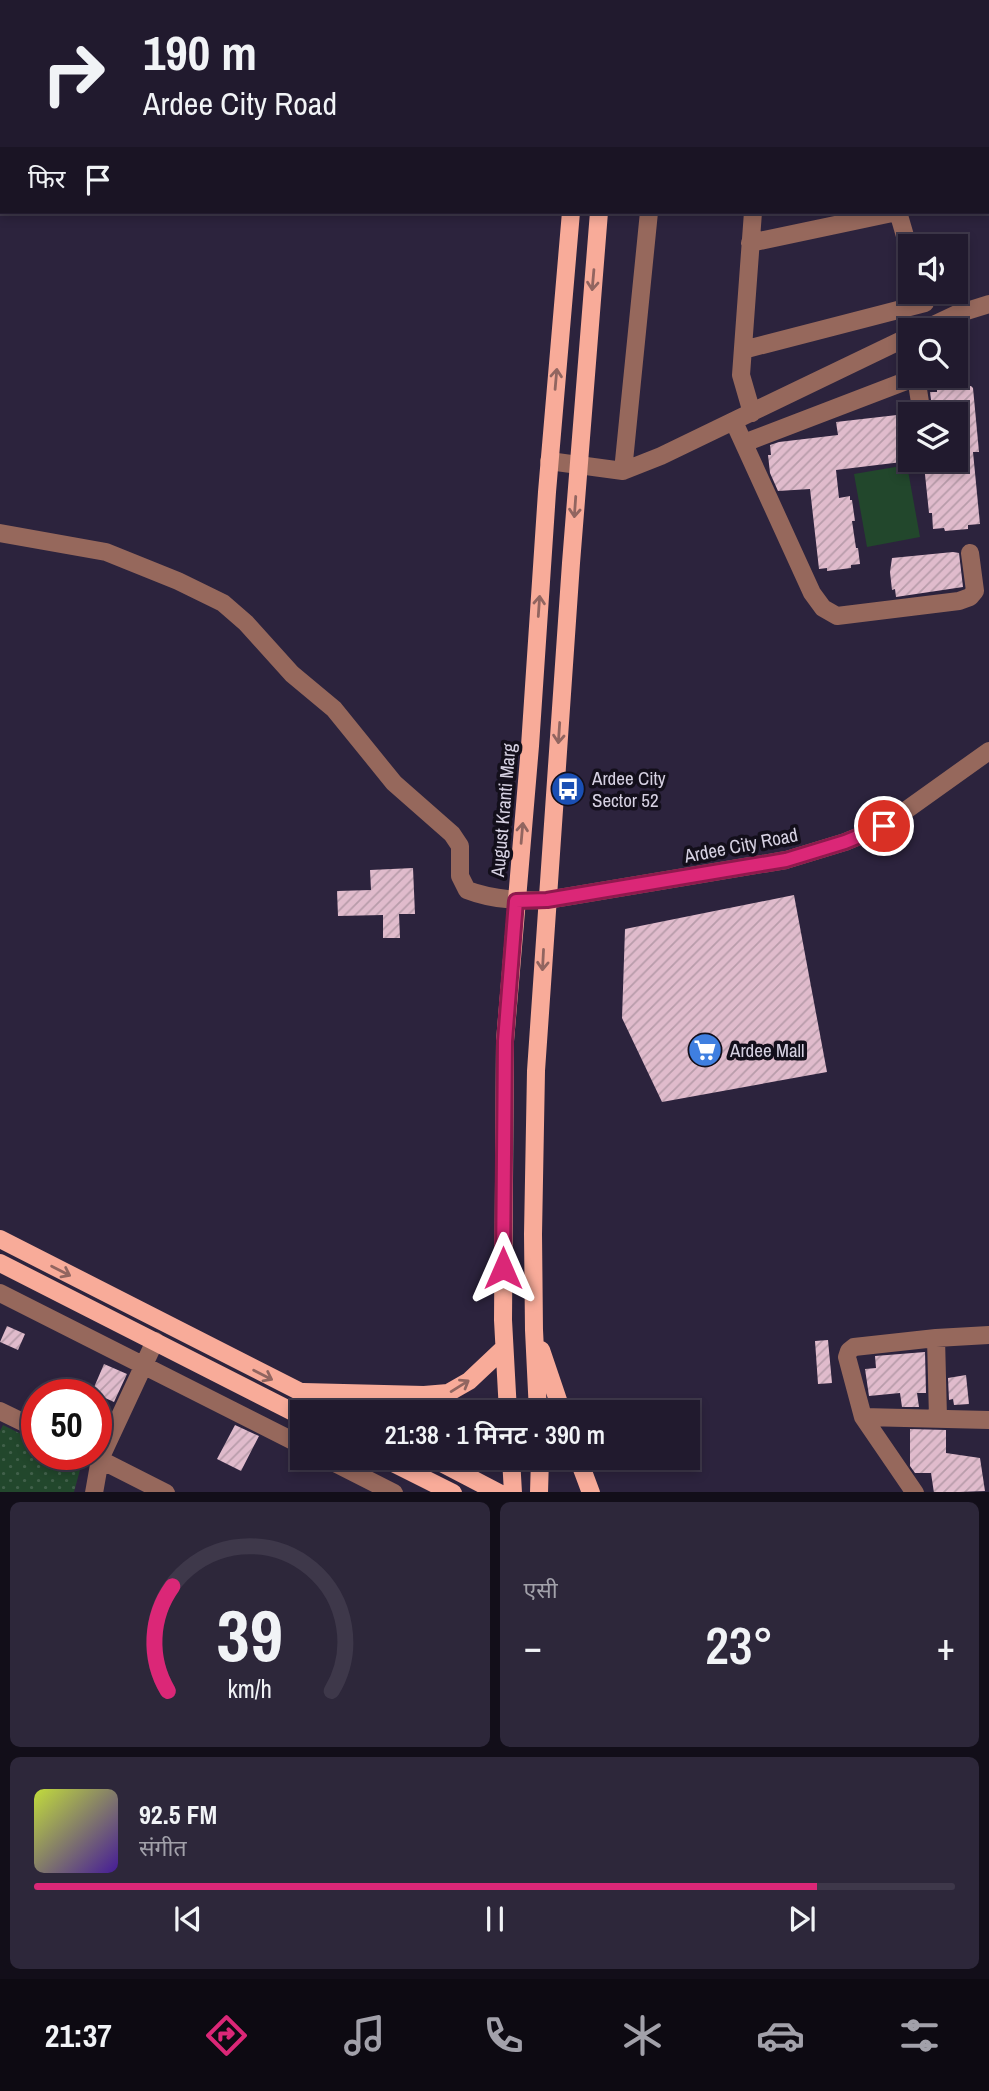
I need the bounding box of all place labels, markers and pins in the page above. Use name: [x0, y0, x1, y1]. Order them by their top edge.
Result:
place label: Ardee City Sector 52: [591, 765, 666, 813]
bus stop icon: Ardee City Sector 52: [549, 770, 587, 808]
pin: [854, 796, 914, 856]
supermarket icon: Ardee Mall: [686, 1031, 724, 1069]
place label: Ardee Mall: [729, 1037, 804, 1063]

